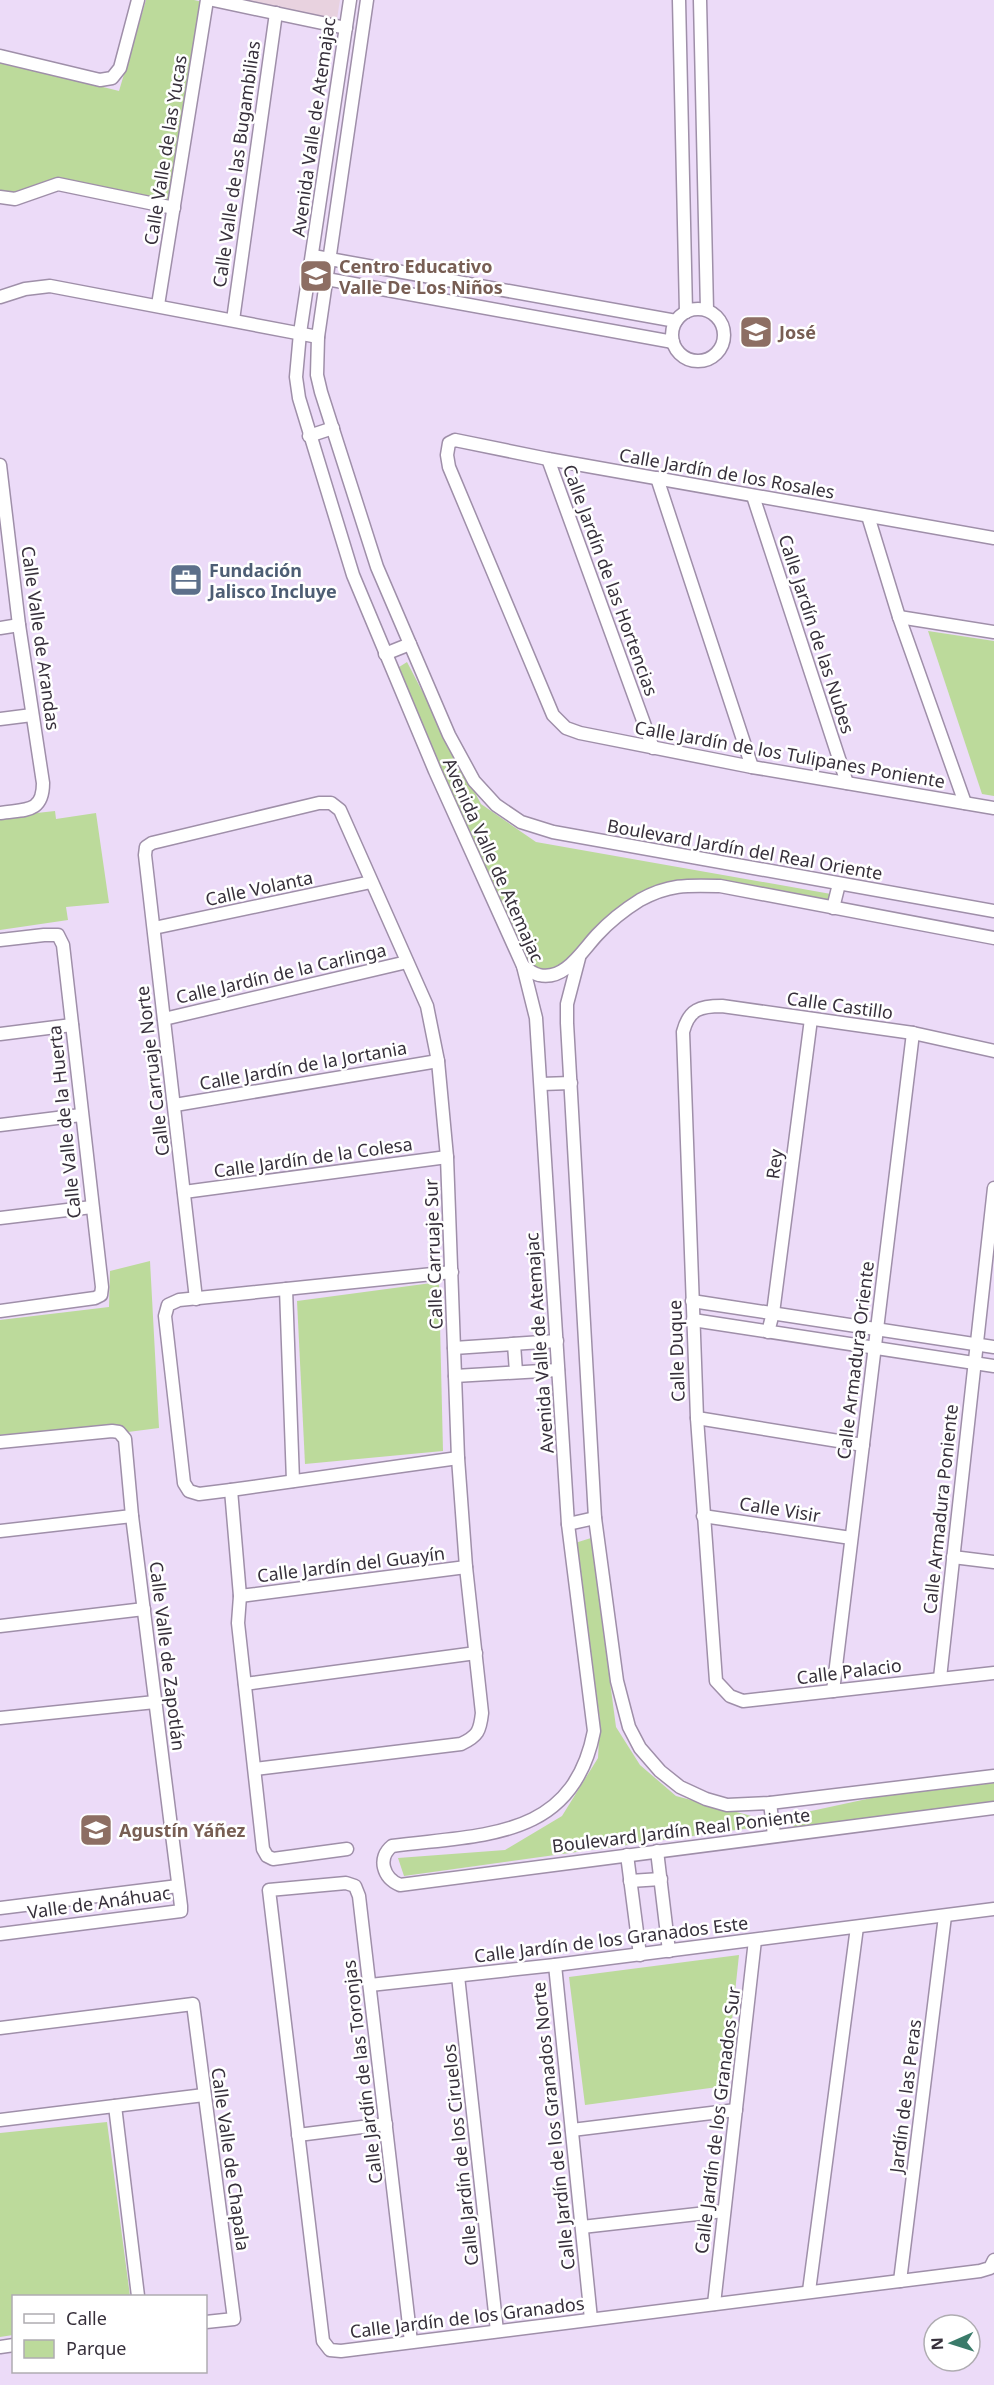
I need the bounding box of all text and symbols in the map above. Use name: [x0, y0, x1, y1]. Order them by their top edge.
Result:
street label: Avenida Valle de Atemajac: [286, 15, 340, 238]
street label: Calle Valle de las Bugambilias: [207, 39, 265, 289]
street label: Calle Valle de las Yucas: [138, 53, 192, 247]
place label: Centro Educativo Valle De Los Niños: [339, 254, 503, 299]
school or university icon: Centro Educativo Valle De Los Niños: [298, 258, 334, 294]
school or university icon: José: [738, 314, 774, 350]
place label: José: [777, 320, 816, 344]
street label: Calle Jardín de los Rosales: [617, 442, 837, 504]
street label: Calle Jardín de las Hortencias: [558, 461, 664, 699]
street label: Calle Jardín de las Nubes: [773, 531, 861, 737]
street label: Calle Valle de Arandas: [16, 544, 66, 732]
place label: Fundación Jalisco Incluye: [207, 558, 337, 603]
office icon: Fundación Jalisco Incluye: [168, 562, 204, 598]
street label: Calle Jardín de los Tulipanes Poniente: [633, 715, 947, 793]
street label: Avenida Valle de Atemajac: [438, 754, 550, 966]
street label: Boulevard Jardín del Real Oriente: [605, 813, 885, 885]
street label: Calle Volanta: [203, 865, 315, 911]
street label: Calle Jardín de la Carlinga: [174, 937, 388, 1009]
street label: Calle Carruaje Norte: [130, 985, 174, 1157]
street label: Calle Castillo: [785, 986, 895, 1024]
street label: Calle Valle de la Huerta: [42, 1024, 86, 1220]
street label: Calle Jardín de la Jortania: [197, 1035, 409, 1095]
street label: Calle Jardín de la Colesa: [212, 1131, 414, 1183]
street label: Rey: [760, 1147, 788, 1180]
street label: Calle Carruaje Sur: [418, 1178, 448, 1330]
street label: Avenida Valle de Atemajac: [519, 1231, 559, 1454]
street label: Calle Armadura Oriente: [831, 1259, 879, 1461]
street label: Calle Duque: [662, 1300, 690, 1402]
street label: Calle Armadura Poniente: [917, 1403, 963, 1615]
street label: Calle Visir: [738, 1491, 823, 1527]
street label: Calle Jardín del Guayín: [256, 1541, 446, 1587]
street label: Calle Valle de Zapotlán: [144, 1560, 192, 1752]
street label: Calle Palacio: [795, 1653, 903, 1689]
street label: Boulevard Jardín Real Poniente: [550, 1802, 812, 1858]
school or university icon: Agustín Yáñez: [78, 1812, 114, 1848]
place label: Agustín Yáñez: [119, 1818, 246, 1842]
street label: Valle de Anáhuac: [26, 1880, 172, 1924]
street label: Calle Jardín de los Granados Este: [473, 1910, 749, 1968]
street label: Calle Jardín de las Toronjas: [336, 1959, 388, 2185]
street label: Calle Jardín de los Granados Norte: [526, 1981, 580, 2271]
street label: Calle Jardín de los Granados Sur: [689, 1984, 745, 2255]
street label: Jardín de las Peras: [883, 2018, 926, 2176]
street label: Calle Jardín de los Ciruelos: [436, 2043, 484, 2267]
street label: Calle Valle de Chapala: [206, 2066, 256, 2252]
street label: Calle Jardín de los Granados: [348, 2291, 586, 2343]
legend: [12, 2295, 207, 2373]
text: Calle: [66, 2306, 107, 2330]
north arrow: [922, 2313, 982, 2373]
text: Parque: [66, 2336, 126, 2360]
text: N: [926, 2337, 948, 2351]

